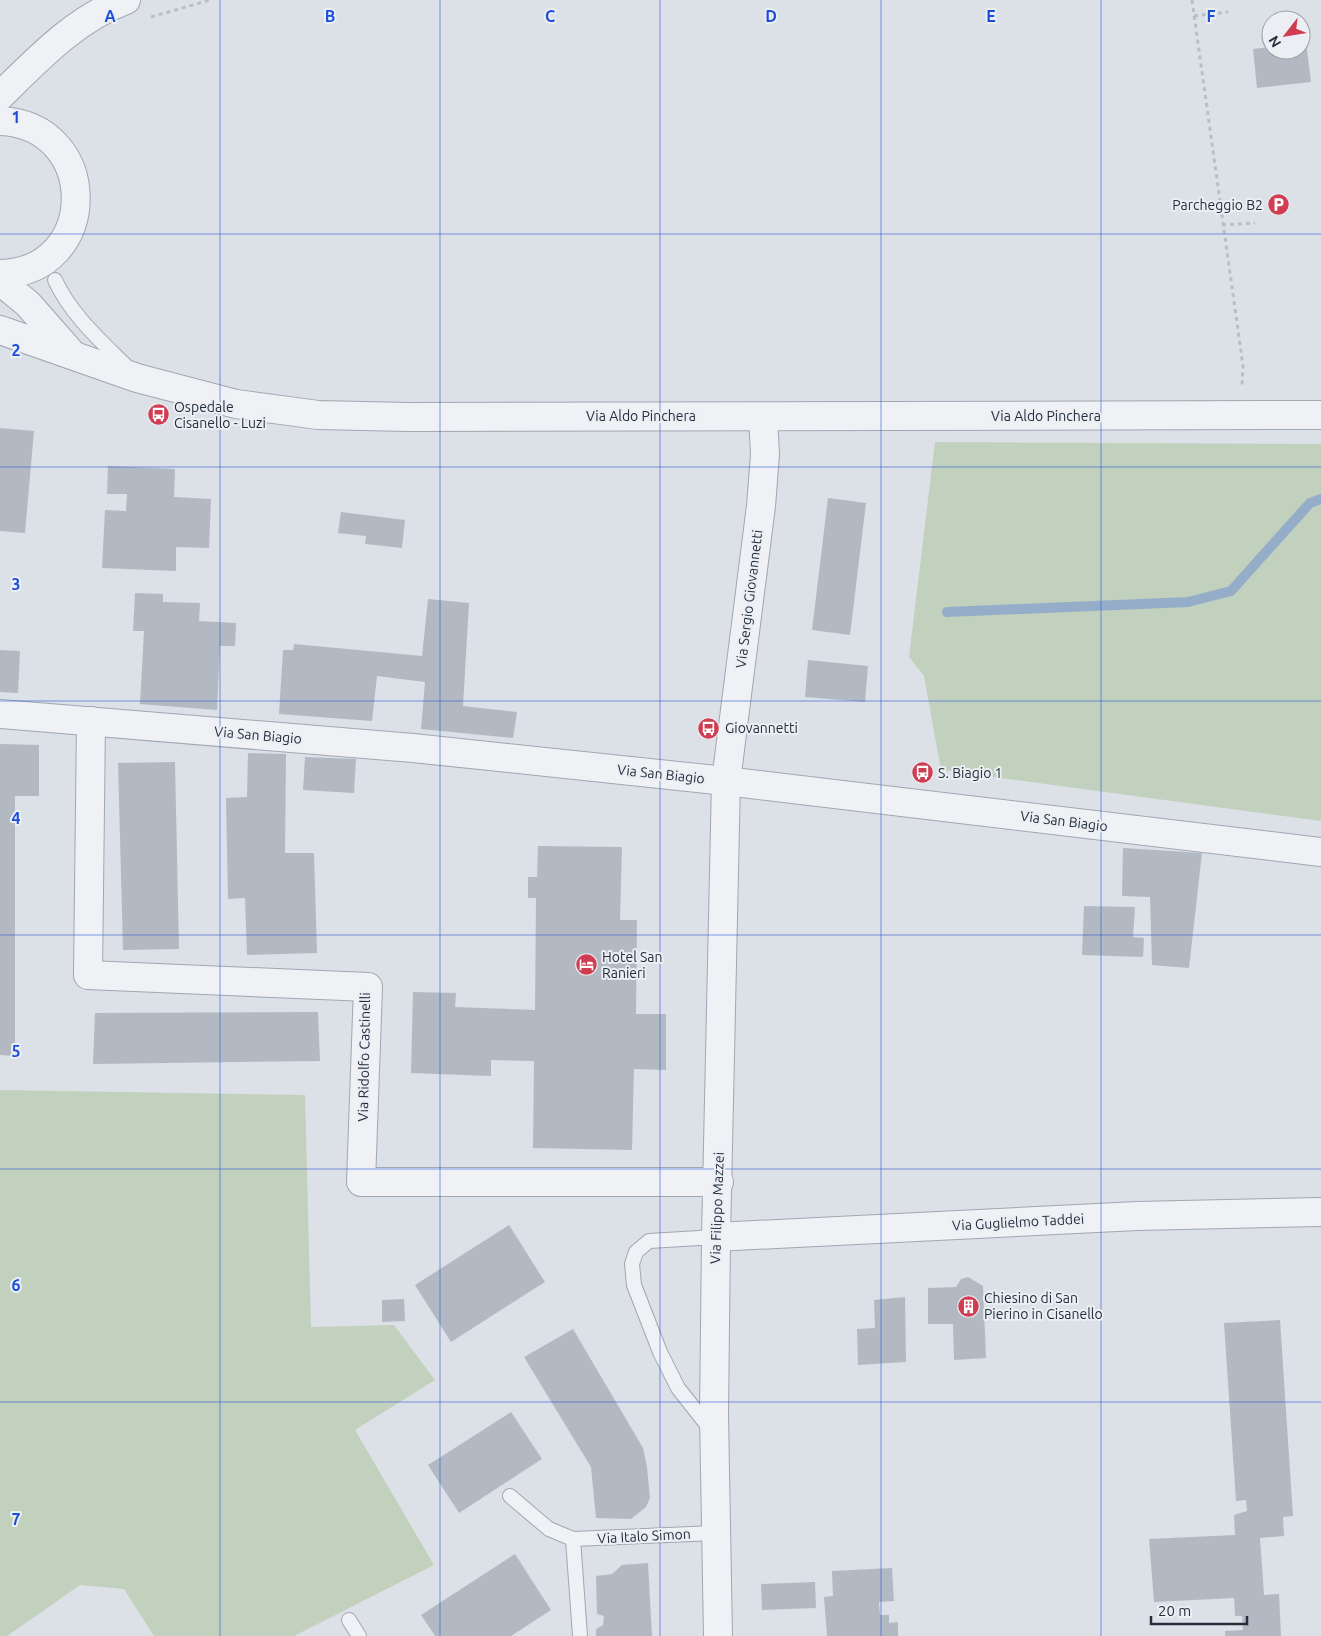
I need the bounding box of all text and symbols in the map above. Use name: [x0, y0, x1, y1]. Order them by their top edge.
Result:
text: A: [104, 7, 116, 25]
text: B: [325, 7, 335, 25]
text: C: [545, 7, 555, 25]
text: D: [765, 7, 777, 25]
text: E: [986, 7, 996, 25]
text: F: [1207, 7, 1216, 25]
north arrow: [1261, 10, 1311, 60]
text: N: [1265, 33, 1284, 50]
text: 1: [11, 108, 21, 126]
parking icon: Parcheggio B2: [1267, 193, 1291, 217]
place label: Parcheggio B2: [1172, 197, 1263, 213]
text: 2: [11, 341, 21, 359]
place label: Ospedale Cisanello - Luzi: [174, 399, 266, 431]
bus stop icon: Ospedale Cisanello - Luzi: [146, 403, 170, 427]
street label: Via Aldo Pinchera: [586, 408, 696, 424]
street label: Via Aldo Pinchera: [991, 408, 1101, 424]
street label: Via Sergio Giovannetti: [733, 529, 765, 669]
text: 3: [11, 575, 21, 593]
bus stop icon: Giovannetti: [697, 716, 721, 740]
place label: Giovannetti: [725, 720, 798, 736]
street label: Via San Biagio: [213, 723, 303, 747]
street label: Via San Biagio: [616, 761, 706, 787]
bus stop icon: S. Biagio 1: [910, 761, 934, 785]
place label: S. Biagio 1: [938, 765, 1002, 781]
street label: Via San Biagio: [1019, 808, 1109, 834]
text: 4: [11, 809, 21, 827]
place label: Hotel San Ranieri: [602, 949, 663, 981]
hotel icon: Hotel San Ranieri: [574, 953, 598, 977]
street label: Via Ridolfo Castinelli: [355, 992, 373, 1122]
text: 5: [11, 1042, 21, 1060]
street label: Via Filippo Mazzei: [707, 1152, 727, 1264]
street label: Via Guglielmo Taddei: [951, 1211, 1085, 1233]
text: 6: [11, 1276, 21, 1294]
place label: Chiesino di San Pierino in Cisanello: [984, 1290, 1103, 1322]
building icon: Chiesino di San Pierino in Cisanello: [956, 1294, 980, 1318]
text: 7: [11, 1510, 21, 1528]
street label: Via Italo Simon: [597, 1526, 691, 1546]
scale bar: [1151, 1594, 1247, 1626]
text: 20 m: [1158, 1602, 1191, 1619]

